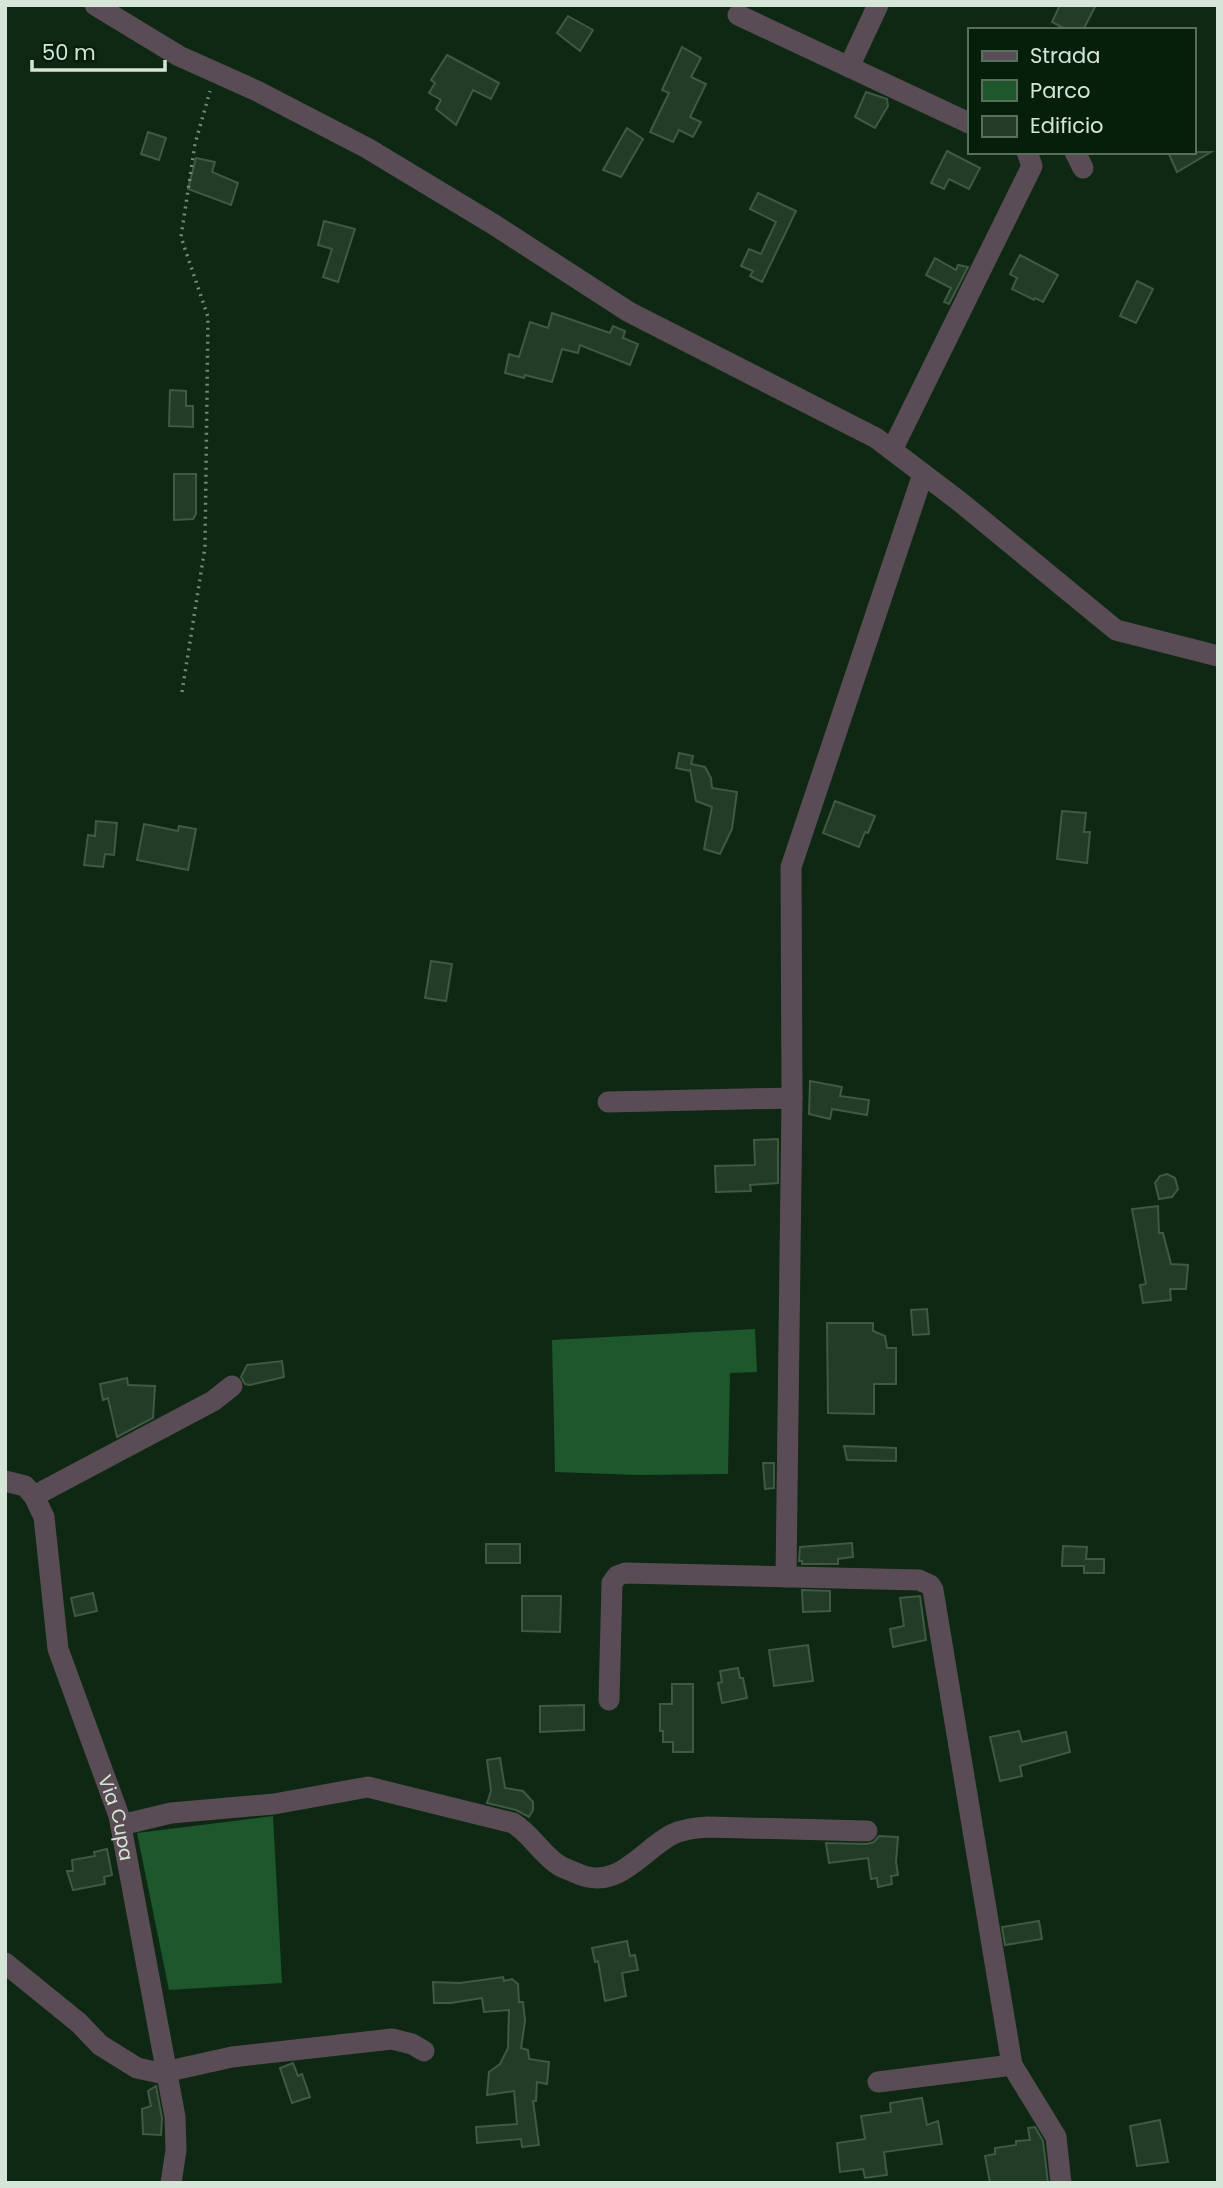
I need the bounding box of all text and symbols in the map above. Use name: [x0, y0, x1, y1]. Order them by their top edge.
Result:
scale bar: [32, 28, 164, 72]
legend: [968, 28, 1195, 154]
text: 50 m: [42, 38, 96, 67]
text: Strada: [1030, 41, 1100, 70]
text: Parco: [1030, 76, 1090, 105]
text: Edificio: [1030, 111, 1104, 140]
street label: Via Cupa: [91, 1771, 140, 1863]

